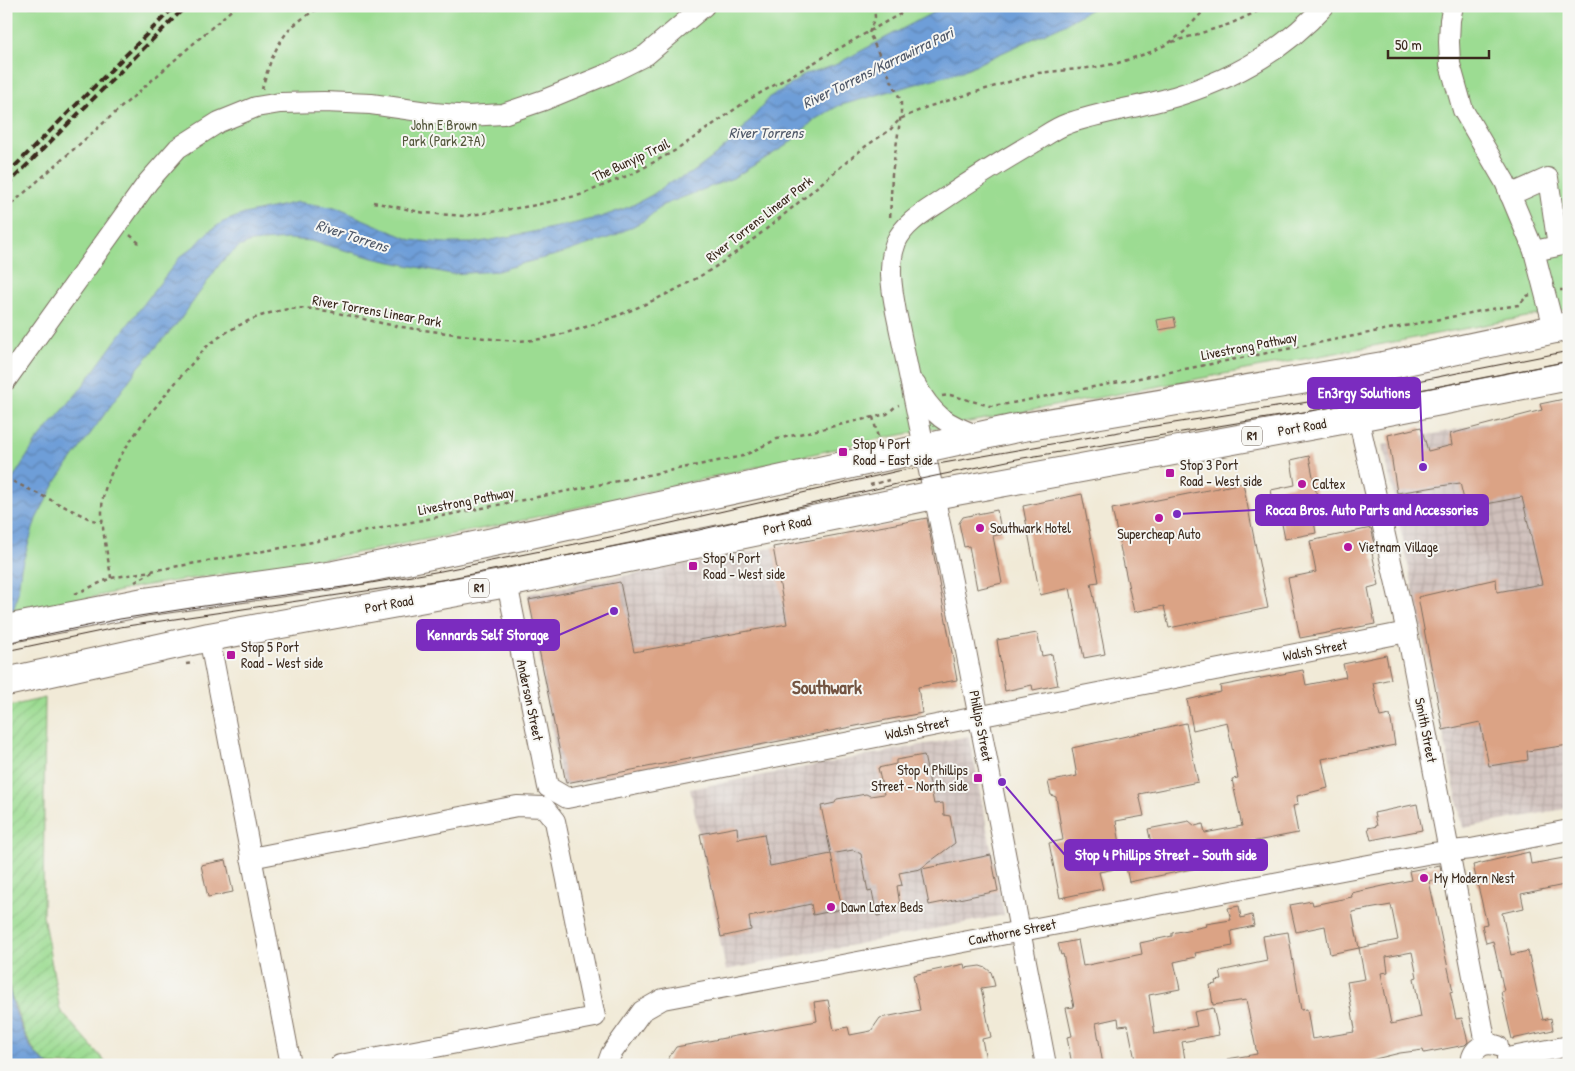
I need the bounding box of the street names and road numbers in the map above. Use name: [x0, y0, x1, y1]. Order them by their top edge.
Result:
street label: The Bunyip Trail: [589, 133, 673, 187]
street label: River Torrens Linear Park: [701, 171, 816, 266]
street label: River Torrens Linear Park: [311, 290, 443, 331]
street label: Livestrong Pathway: [1199, 327, 1299, 365]
street label: Port Road: [1276, 413, 1328, 440]
road number: R1: [1242, 426, 1262, 446]
street label: Livestrong Pathway: [416, 482, 516, 520]
street label: Port Road: [761, 510, 813, 539]
road number: R1: [469, 578, 489, 598]
street label: Port Road: [363, 590, 415, 617]
street label: Walsh Street: [1281, 634, 1349, 665]
street label: Anderson Street: [513, 657, 548, 743]
street label: Phillips Street: [964, 689, 998, 763]
street label: Smith Street: [1411, 696, 1442, 764]
street label: Walsh Street: [883, 711, 951, 744]
street label: Cawthorne Street: [966, 914, 1058, 949]

